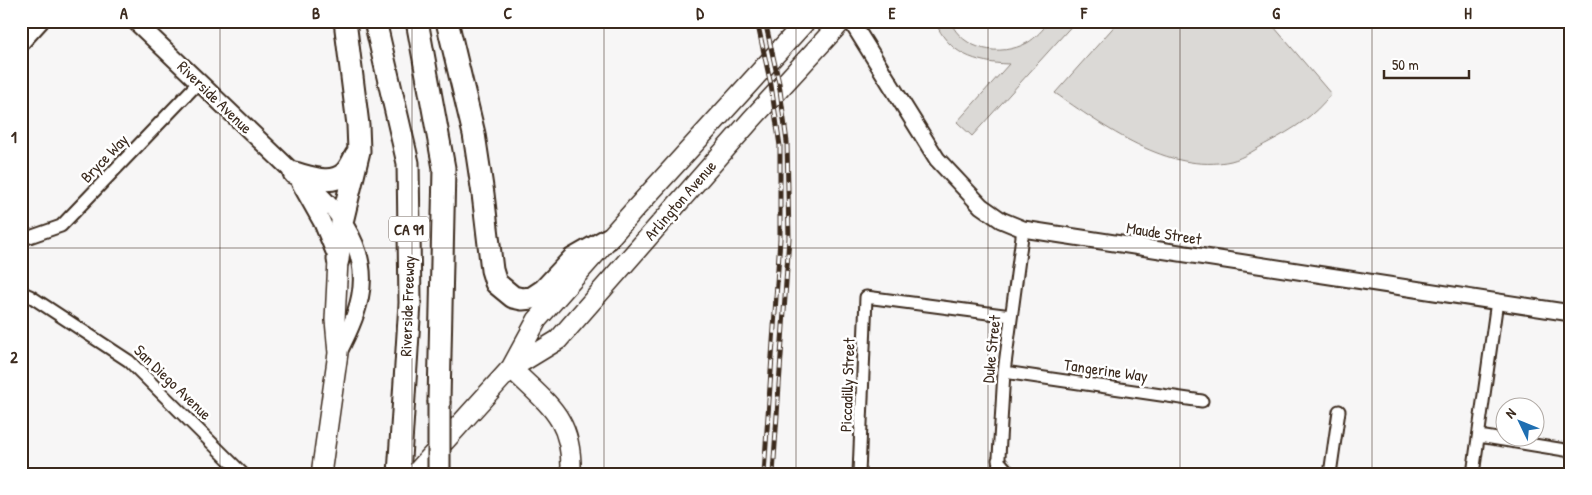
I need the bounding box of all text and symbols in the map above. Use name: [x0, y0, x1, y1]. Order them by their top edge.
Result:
text: A: [120, 2, 128, 24]
text: B: [312, 2, 320, 24]
text: C: [504, 2, 513, 24]
text: D: [696, 2, 704, 24]
text: E: [888, 2, 896, 24]
text: F: [1080, 2, 1088, 24]
text: G: [1272, 2, 1280, 24]
text: H: [1464, 2, 1472, 24]
scale bar: [1384, 48, 1470, 80]
text: 50 m: [1392, 54, 1419, 75]
street label: Riverside Avenue: [173, 56, 258, 139]
text: 1: [11, 126, 17, 148]
street label: Bryce Way: [75, 129, 133, 187]
street label: Arlington Avenue: [639, 155, 721, 245]
road number: CA 91: [389, 216, 429, 242]
street label: Maude Street: [1125, 216, 1204, 250]
street label: Riverside Freeway: [394, 255, 420, 357]
street label: Duke Street: [977, 314, 1006, 384]
street label: Piccadilly Street: [834, 337, 860, 433]
street label: San Diego Avenue: [129, 339, 217, 425]
text: 2: [10, 346, 18, 368]
street label: Tangerine Way: [1063, 353, 1150, 387]
north arrow: [1494, 398, 1544, 448]
text: N: [1501, 403, 1520, 422]

